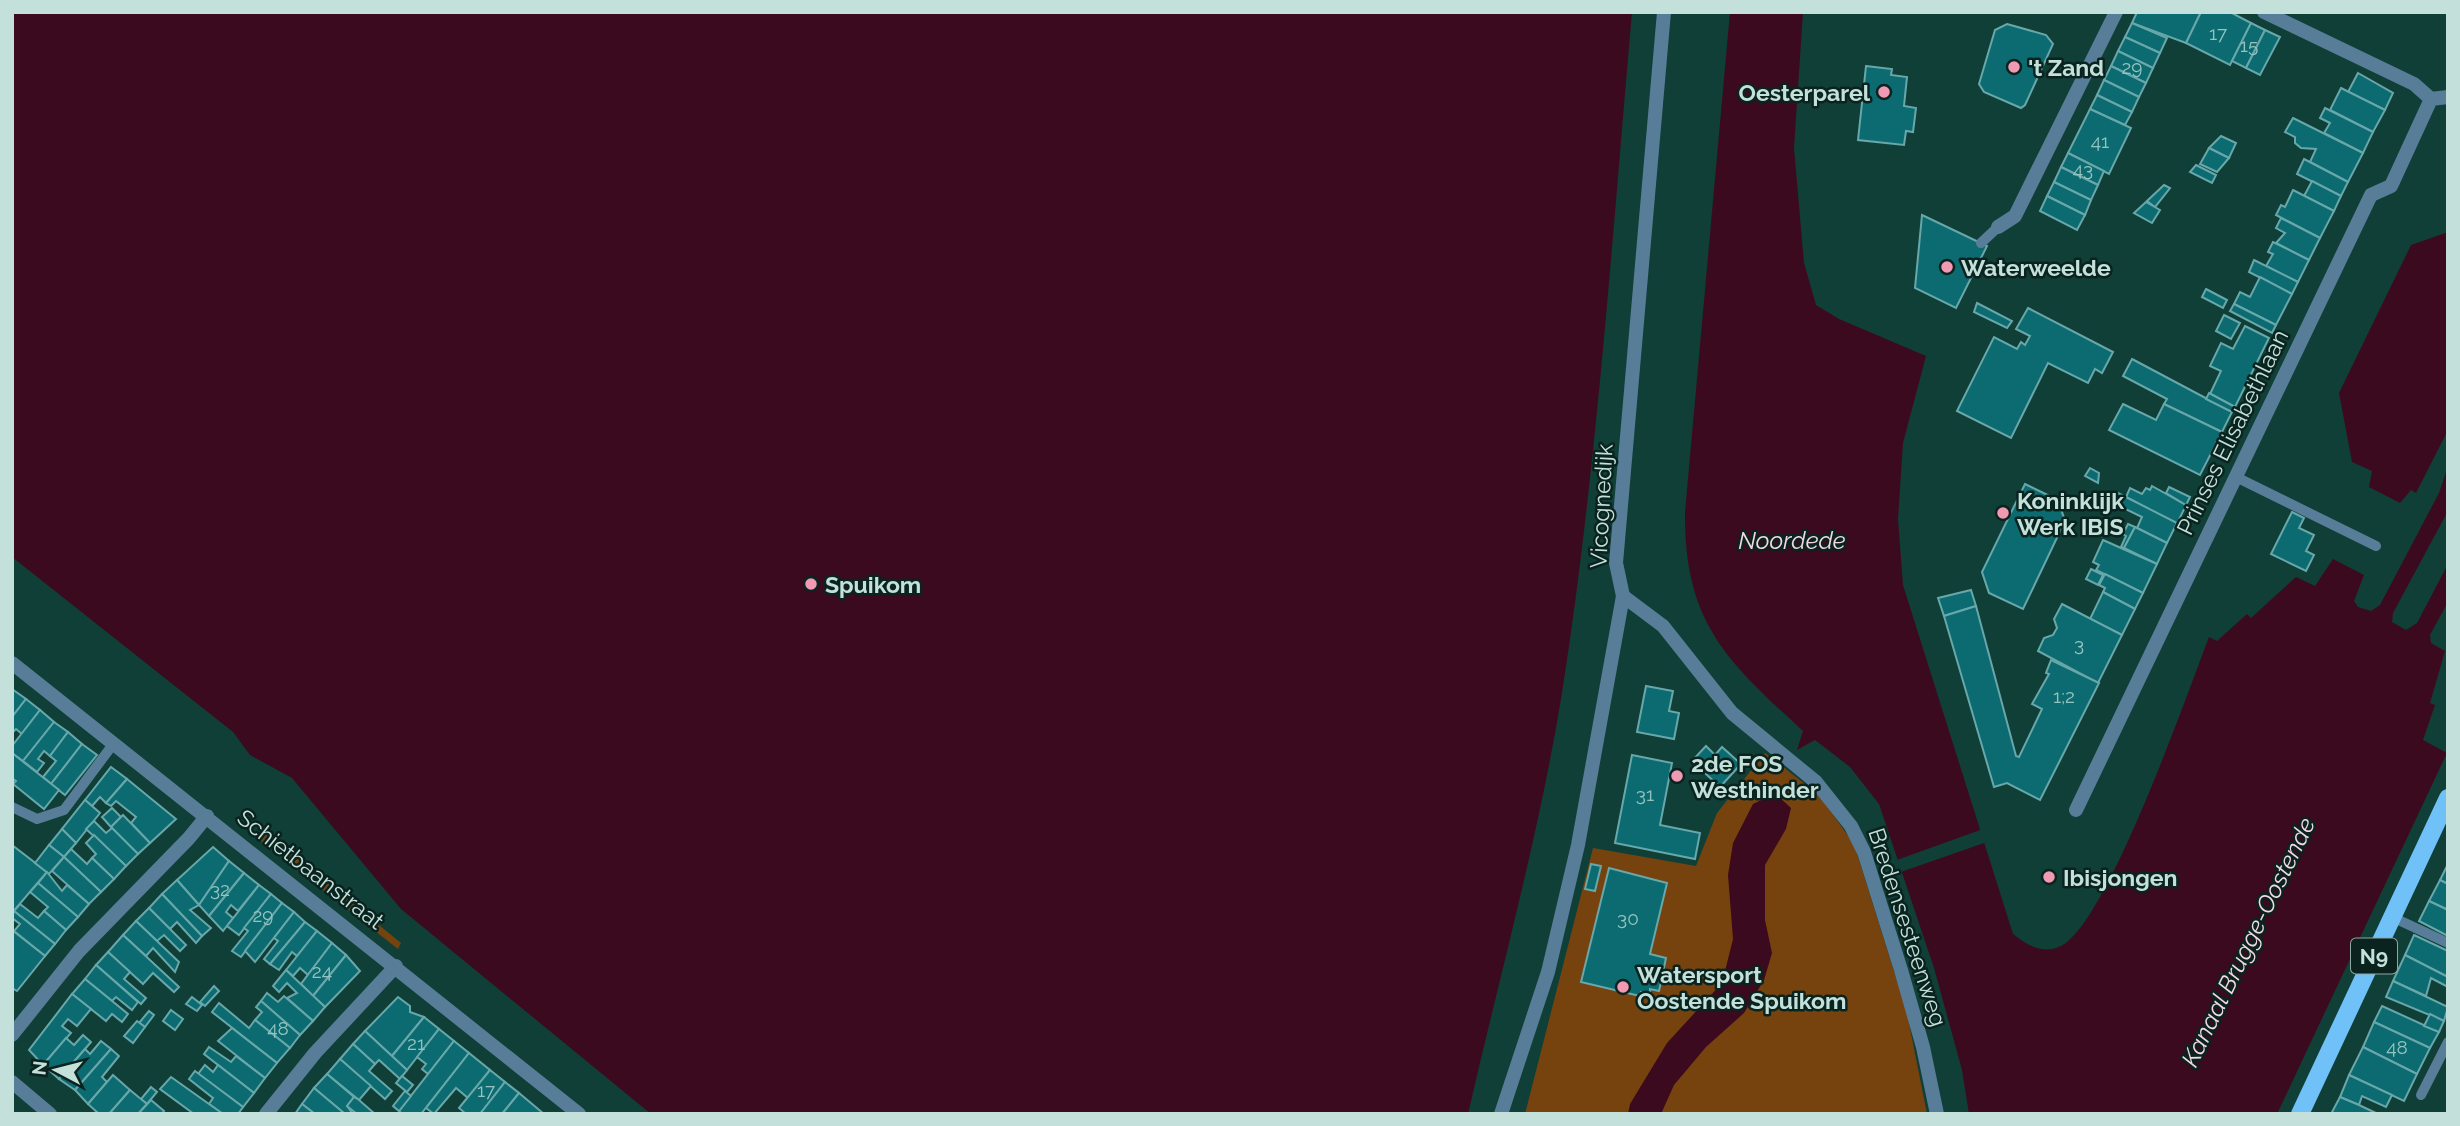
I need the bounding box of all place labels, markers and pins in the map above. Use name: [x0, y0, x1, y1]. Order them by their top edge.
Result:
place label: 't Zand: [2028, 54, 2104, 81]
marker: 't Zand: [2006, 59, 2022, 75]
place label: Oesterparel: [1739, 79, 1871, 106]
marker: Oesterparel: [1876, 84, 1892, 100]
place label: Waterweelde: [1961, 254, 2111, 281]
marker: Waterweelde: [1939, 259, 1955, 275]
place label: Koninklijk Werk IBIS: [2017, 487, 2124, 540]
marker: Koninklijk Werk IBIS: [1995, 505, 2011, 521]
place label: Spuikom: [825, 571, 921, 598]
marker: Spuikom: [803, 576, 819, 592]
place label: 2de FOS Westhinder: [1691, 750, 1819, 803]
marker: 2de FOS Westhinder: [1669, 768, 1685, 784]
place label: Ibisjongen: [2063, 864, 2177, 891]
marker: Ibisjongen: [2041, 869, 2057, 885]
place label: Watersport Oostende Spuikom: [1637, 961, 1846, 1014]
marker: Watersport Oostende Spuikom: [1615, 979, 1631, 995]

